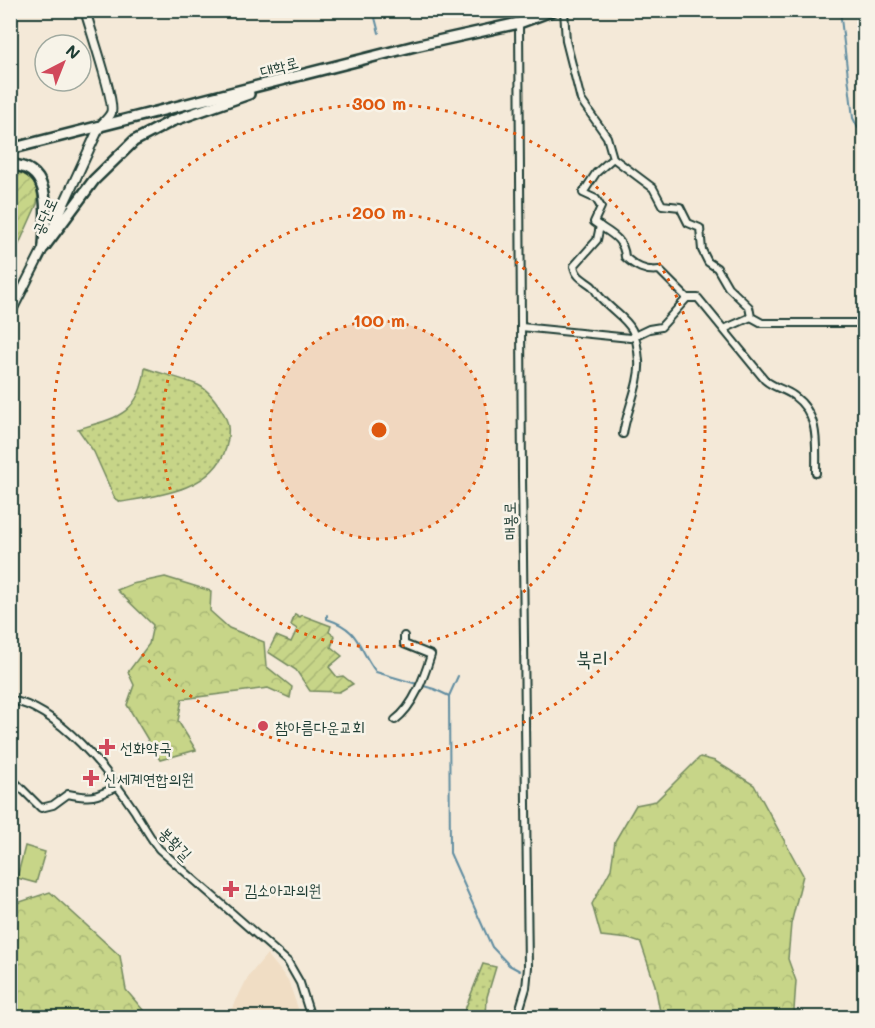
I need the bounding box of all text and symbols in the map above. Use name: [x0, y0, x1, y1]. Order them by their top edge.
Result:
north arrow: [33, 33, 93, 93]
text: N: [62, 40, 85, 63]
street label: 대학로: [258, 51, 300, 81]
text: 300 m: [352, 91, 406, 115]
street label: 공단로: [27, 194, 61, 238]
text: 200 m: [352, 200, 406, 224]
text: 100 m: [353, 308, 405, 332]
centre of rings: [369, 420, 389, 440]
street label: 매봉로: [498, 502, 520, 540]
district label: 북리: [576, 645, 608, 671]
place label: 참아름다운교회: [275, 716, 365, 737]
marker: 참아름다운교회: [256, 719, 270, 733]
place label: 선화약국: [120, 737, 172, 758]
marker: 선화약국: [98, 738, 116, 756]
place label: 신세계연합의원: [104, 768, 194, 789]
marker: 신세계연합의원: [82, 769, 100, 787]
street label: 봉황길: [155, 822, 197, 864]
place label: 김소아과의원: [244, 879, 321, 900]
marker: 김소아과의원: [222, 880, 240, 898]

